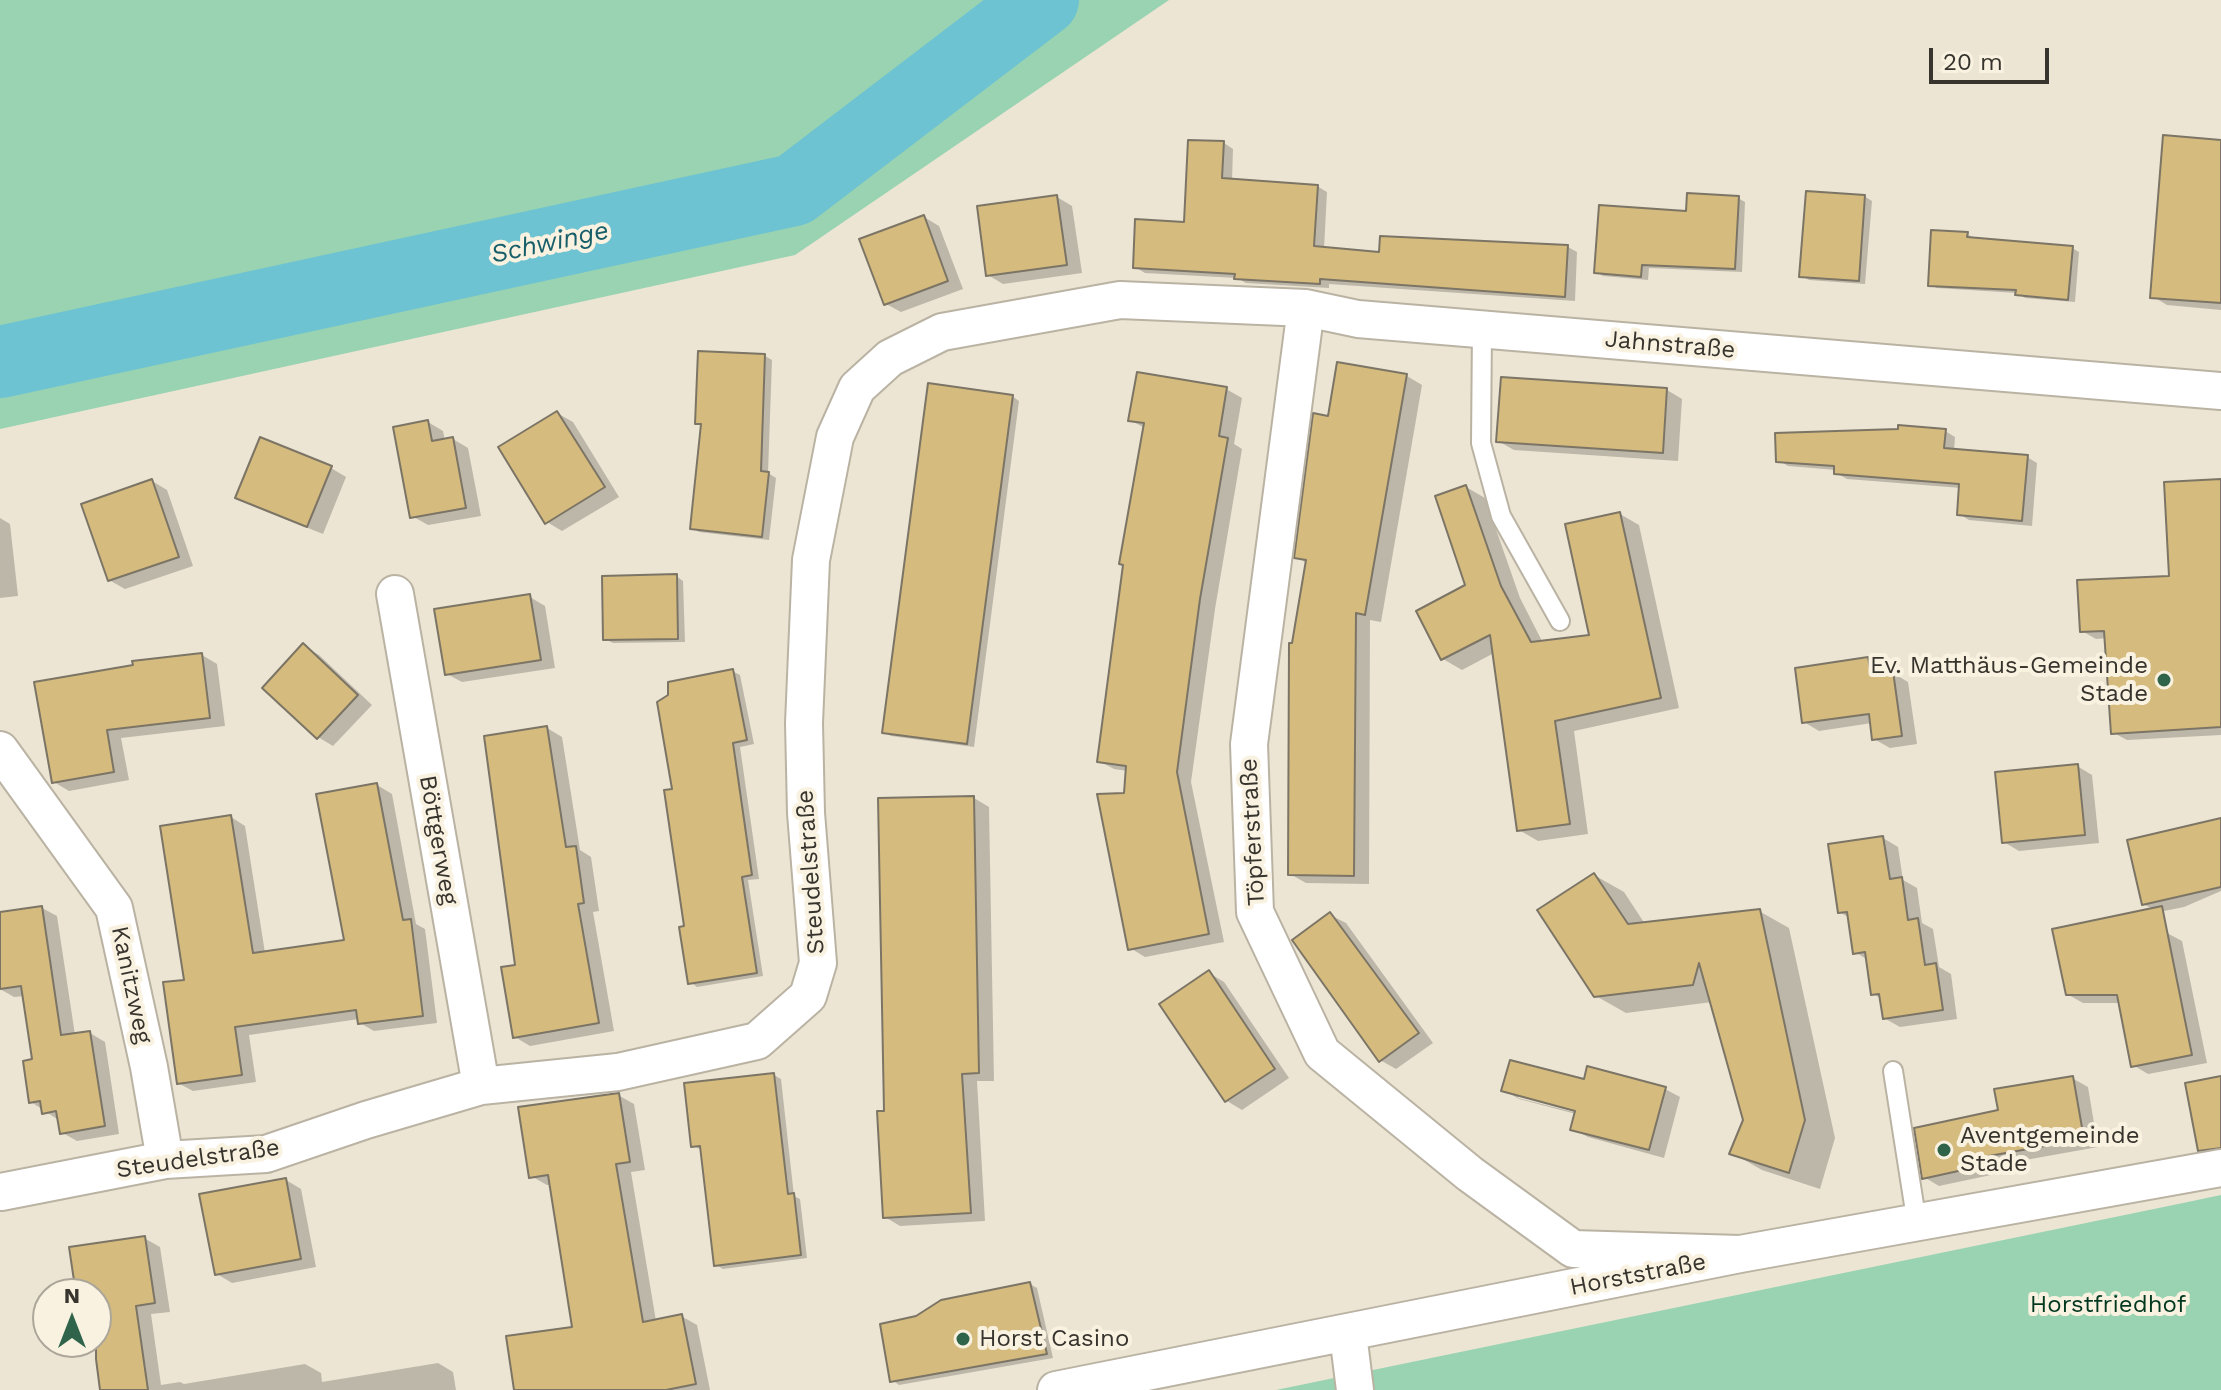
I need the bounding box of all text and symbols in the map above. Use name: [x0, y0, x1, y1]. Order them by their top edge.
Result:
scale bar: [1933, 32, 2053, 82]
text: 20 m: [1943, 48, 2003, 76]
water label: Schwinge: [488, 215, 612, 271]
street label: Jahnstraße: [1604, 325, 1736, 365]
place label: Ev. Matthäus-Gemeinde Stade: [1870, 652, 2148, 708]
marker: Ev. Matthäus-Gemeinde Stade: [2155, 671, 2173, 689]
street label: Töpferstraße: [1235, 757, 1271, 907]
street label: Böttgerweg: [412, 773, 464, 907]
street label: Steudelstraße: [791, 789, 831, 955]
street label: Kanitzweg: [105, 924, 157, 1046]
place label: Aventgemeinde Stade: [1960, 1122, 2140, 1178]
street label: Steudelstraße: [114, 1133, 282, 1185]
marker: Aventgemeinde Stade: [1935, 1141, 1953, 1159]
street label: Horststraße: [1567, 1248, 1709, 1302]
north arrow: [32, 1278, 112, 1358]
text: N: [64, 1283, 80, 1308]
park label: Horstfriedhof: [2030, 1291, 2186, 1319]
place label: Horst Casino: [979, 1325, 1129, 1353]
marker: Horst Casino: [954, 1330, 972, 1348]

